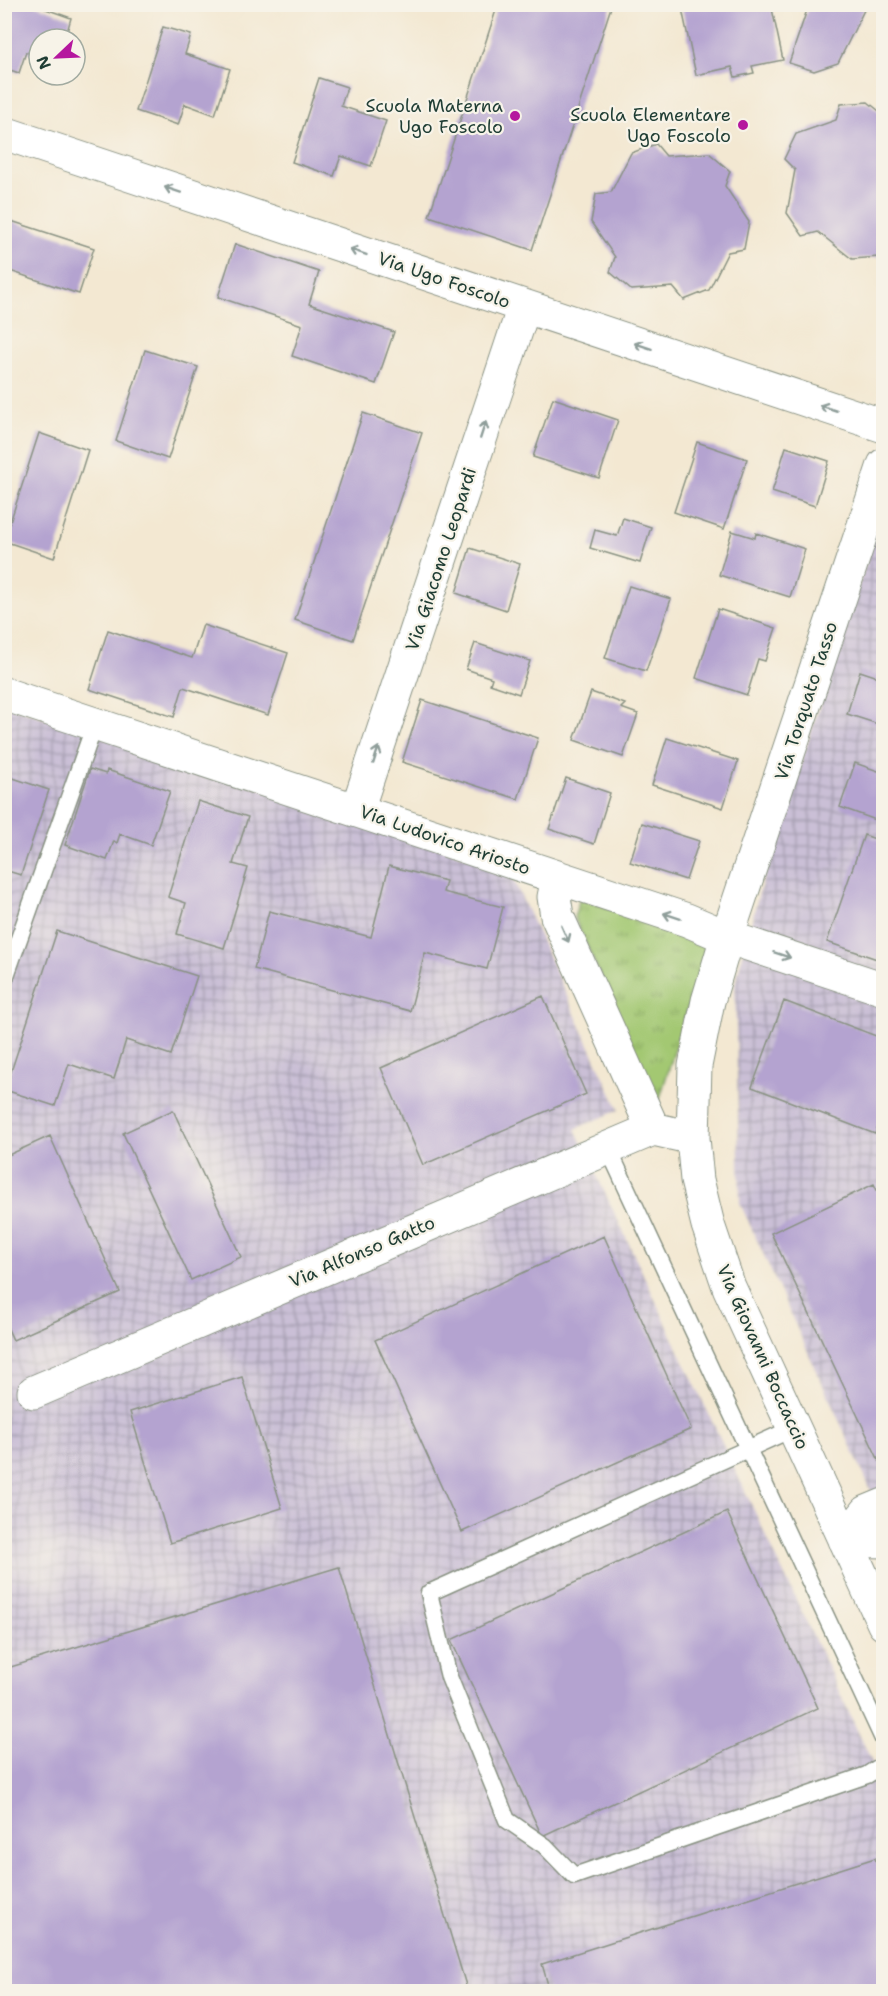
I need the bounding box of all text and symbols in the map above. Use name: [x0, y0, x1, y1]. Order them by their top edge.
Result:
north arrow: [27, 27, 87, 87]
text: N: [32, 53, 56, 73]
place label: Scuola Materna Ugo Foscolo: [366, 94, 503, 139]
place label: Scuola Elementare Ugo Foscolo: [570, 103, 731, 148]
marker: Scuola Materna Ugo Foscolo: [508, 109, 522, 123]
marker: Scuola Elementare Ugo Foscolo: [736, 118, 750, 132]
one-way arrow: [164, 183, 183, 194]
one-way arrow: [349, 245, 368, 256]
street label: Via Ugo Foscolo: [375, 246, 513, 314]
one-way arrow: [634, 340, 653, 351]
one-way arrow: [819, 401, 838, 412]
one-way arrow: [479, 421, 490, 440]
street label: Via Giacomo Leopardi: [400, 464, 482, 654]
street label: Via Torquato Tasso: [769, 619, 843, 783]
one-way arrow: [371, 746, 382, 765]
street label: Via Ludovico Ariosto: [357, 800, 533, 880]
one-way arrow: [663, 909, 682, 920]
one-way arrow: [560, 925, 571, 943]
one-way arrow: [772, 950, 791, 961]
street label: Via Alfonso Gatto: [285, 1210, 439, 1294]
street label: Via Giovanni Boccaccio: [711, 1261, 815, 1453]

